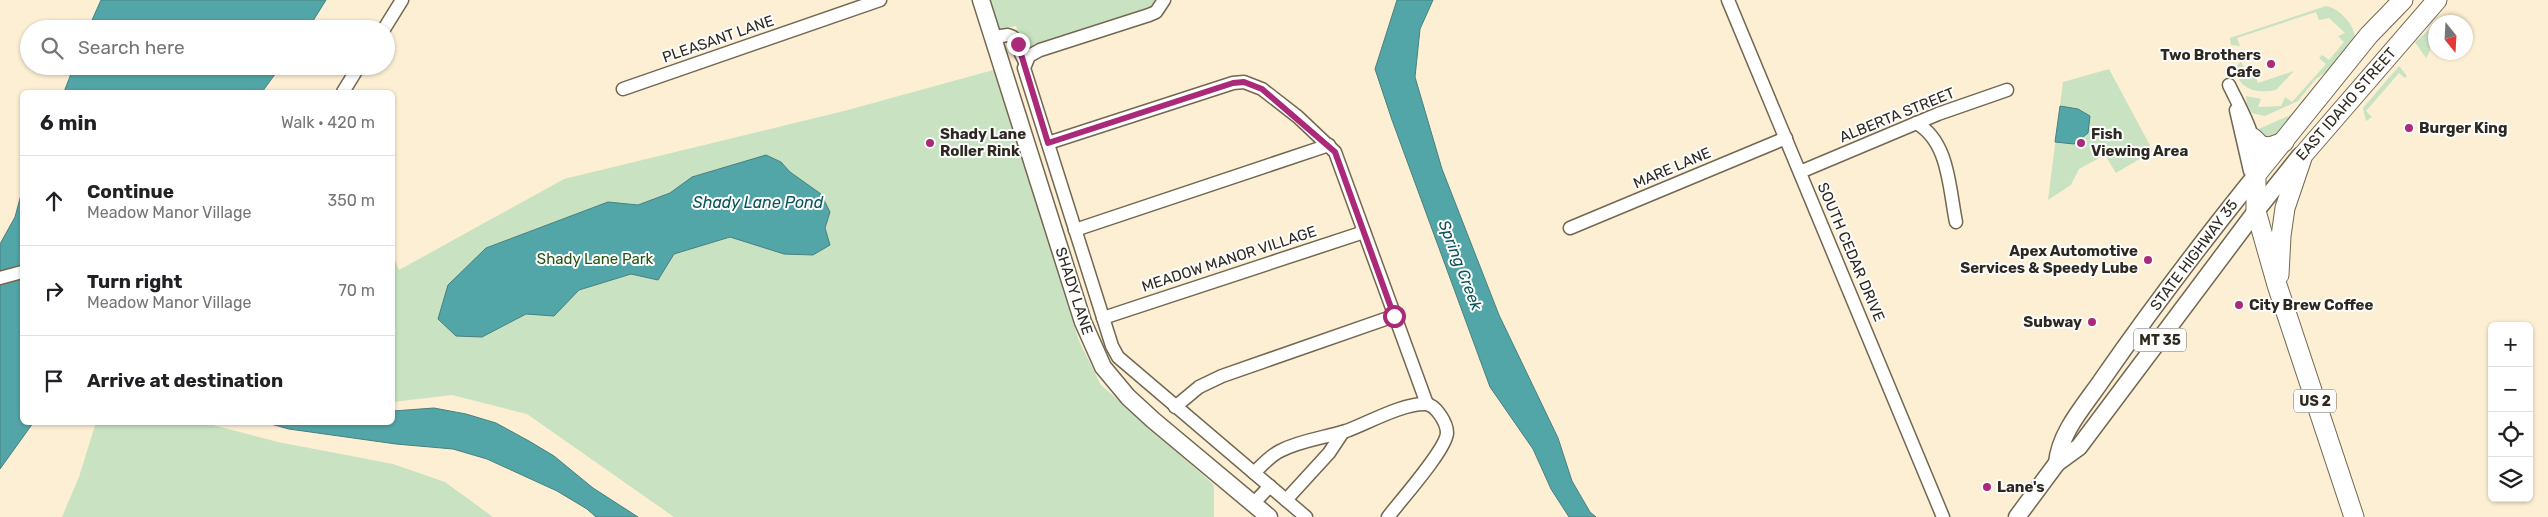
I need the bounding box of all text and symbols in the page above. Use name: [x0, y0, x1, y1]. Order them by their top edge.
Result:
street label: PLEASANT LANE: [660, 11, 776, 67]
north arrow: [2428, 15, 2473, 60]
search box: [20, 20, 395, 75]
route end: [1007, 33, 1030, 56]
icon: search: [38, 34, 66, 62]
text: Search here: [78, 36, 185, 59]
street label: EAST IDAHO STREET: [2292, 44, 2400, 164]
place label: Two Brothers Cafe: [2160, 46, 2261, 81]
marker: Two Brothers Cafe: [2265, 58, 2277, 70]
street label: ALBERTA STREET: [1837, 84, 1958, 146]
text: 6 min: [40, 110, 97, 135]
text: Walk · 420 m: [281, 113, 375, 132]
place label: Burger King: [2419, 119, 2507, 137]
marker: Burger King: [2403, 122, 2415, 134]
place label: Shady Lane Roller Rink: [940, 125, 1026, 160]
place label: Fish Viewing Area: [2091, 125, 2188, 160]
marker: Shady Lane Roller Rink: [924, 137, 936, 149]
marker: Fish Viewing Area: [2075, 137, 2087, 149]
street label: MARE LANE: [1630, 144, 1714, 192]
text: Continue: [87, 180, 174, 203]
street label: SOUTH CEDAR DRIVE: [1814, 180, 1888, 324]
icon: ahead: [40, 187, 68, 215]
text: 350 m: [328, 191, 375, 210]
water label: Shady Lane Pond: [693, 193, 824, 212]
street label: STATE HIGHWAY 35: [2146, 196, 2242, 314]
text: Meadow Manor Village: [87, 203, 251, 222]
water label: Spring Creek: [1435, 217, 1487, 314]
street label: MEADOW MANOR VILLAGE: [1139, 222, 1319, 296]
place label: Apex Automotive Services & Speedy Lube: [1960, 242, 2138, 277]
street label: SHADY LANE: [1051, 245, 1097, 337]
park label: Shady Lane Park: [537, 250, 653, 268]
marker: Apex Automotive Services & Speedy Lube: [2142, 254, 2154, 266]
text: Turn right: [87, 270, 182, 293]
icon: right: [40, 277, 68, 305]
text: 70 m: [338, 281, 375, 300]
text: Meadow Manor Village: [87, 293, 251, 312]
place label: City Brew Coffee: [2249, 296, 2374, 314]
marker: City Brew Coffee: [2233, 299, 2245, 311]
route start: [1383, 305, 1406, 328]
place label: Subway: [2023, 313, 2082, 331]
marker: Subway: [2086, 316, 2098, 328]
map controls: [2488, 322, 2533, 502]
button: +: [2488, 322, 2533, 367]
road number: MT 35: [2134, 328, 2186, 352]
icon: arrive: [40, 367, 68, 395]
button: −: [2488, 367, 2533, 412]
text: Arrive at destination: [87, 369, 283, 392]
road number: US 2: [2294, 390, 2336, 412]
button: locate: [2488, 412, 2533, 457]
button: layers: [2488, 457, 2533, 502]
place label: Lane's: [1997, 478, 2045, 496]
marker: Lane's: [1981, 481, 1993, 493]

